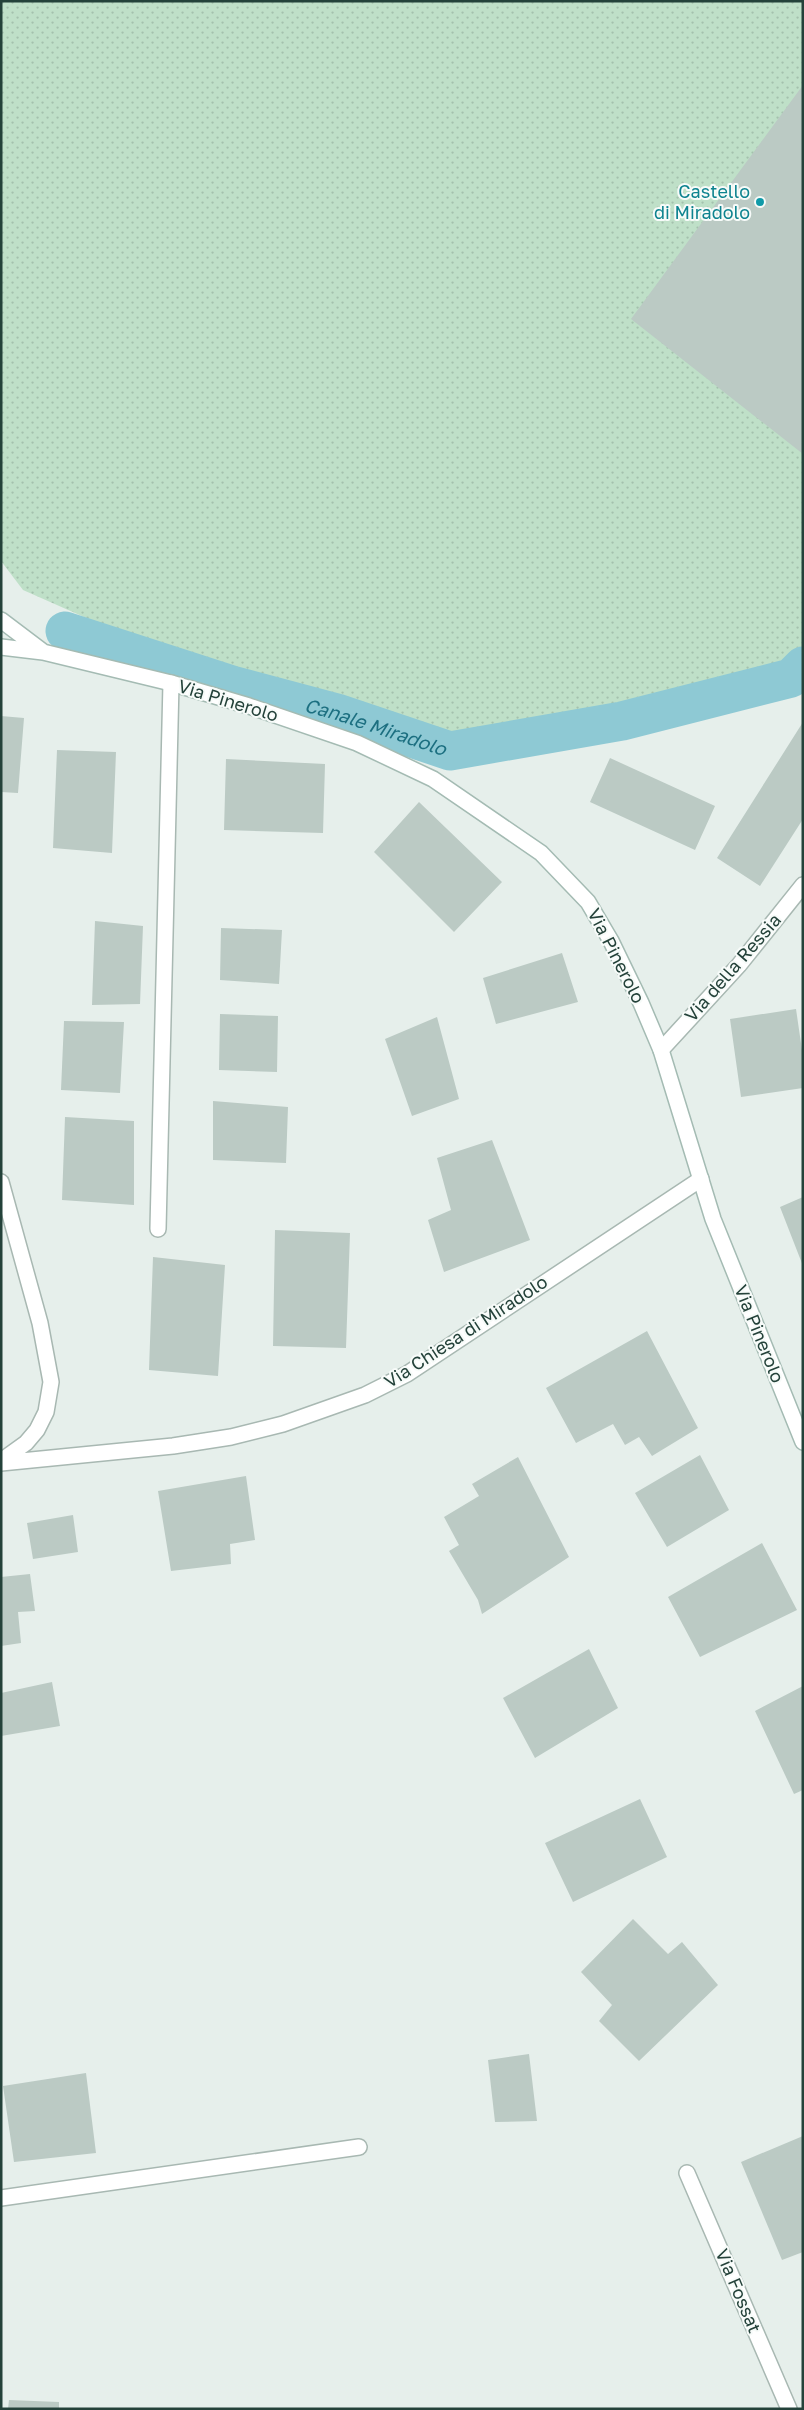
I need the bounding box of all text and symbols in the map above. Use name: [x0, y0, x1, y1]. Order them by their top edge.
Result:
place label: Castello di Miradolo: [654, 180, 750, 223]
marker: Castello di Miradolo: [754, 196, 766, 208]
street label: Via Pinerolo: [175, 674, 281, 726]
water label: Canale Miradolo: [302, 693, 451, 760]
street label: Via Pinerolo: [584, 904, 650, 1007]
street label: Via della Ressia: [679, 909, 785, 1026]
street label: Via Chiesa di Miradolo: [380, 1270, 551, 1392]
street label: Via Pinerolo: [730, 1281, 790, 1386]
street label: Via Fossat: [711, 2245, 766, 2336]

